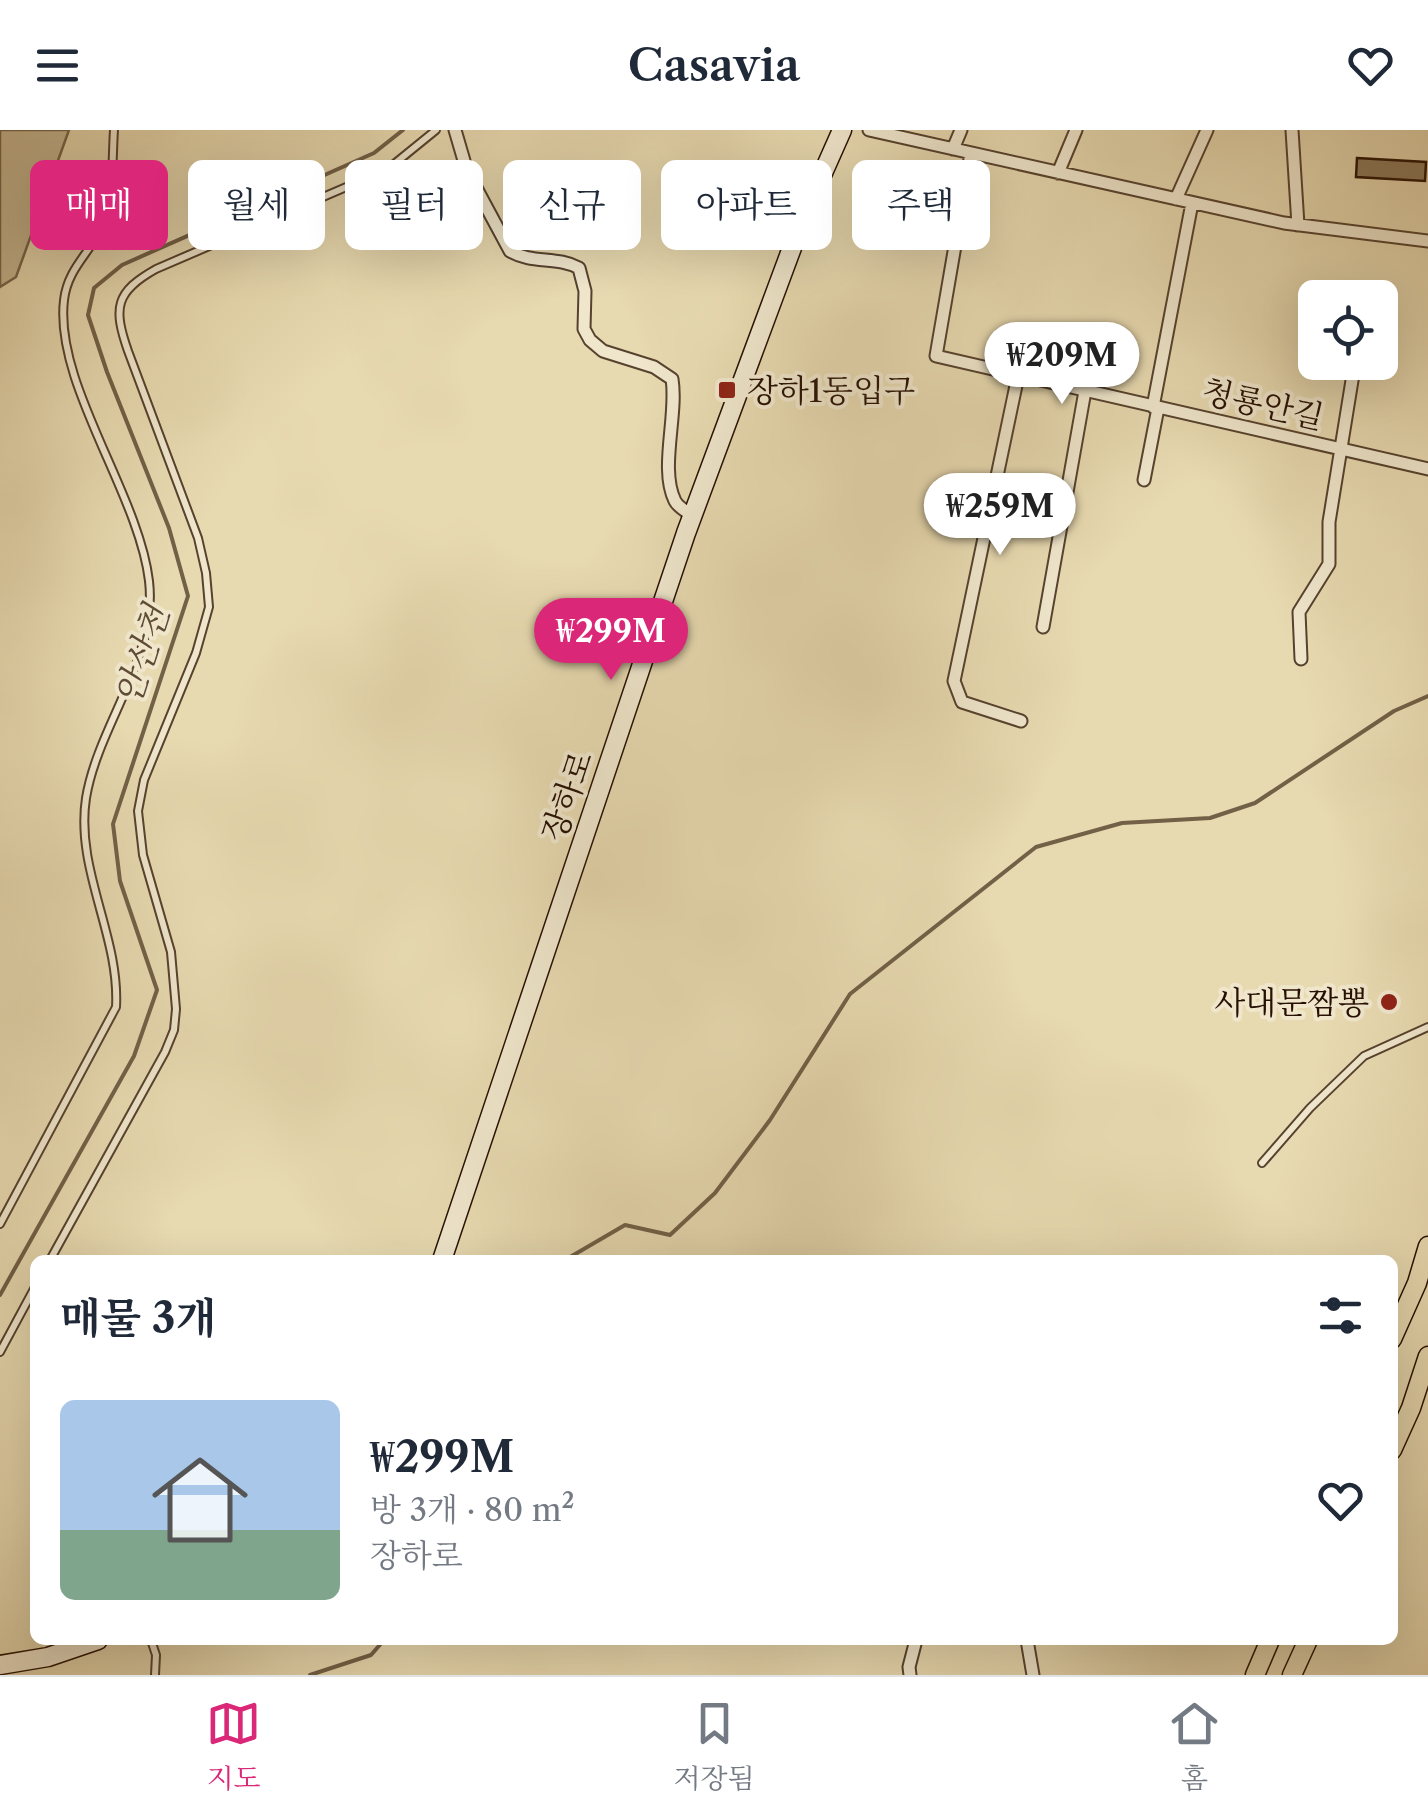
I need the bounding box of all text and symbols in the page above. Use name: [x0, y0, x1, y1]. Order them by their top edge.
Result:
text: Casavia: [628, 37, 800, 93]
icon: menu: [30, 38, 85, 93]
icon: heart: [1343, 38, 1398, 93]
chip: 매매: [30, 160, 168, 250]
chip: 월세: [188, 160, 325, 250]
chip: 필터: [345, 160, 483, 250]
chip: 신규: [503, 160, 641, 250]
chip: 아파트: [661, 160, 832, 250]
chip: 주택: [852, 160, 990, 250]
map controls: [1298, 280, 1398, 380]
button: locate: [1298, 280, 1398, 380]
pin: ₩209M: [992, 322, 1132, 407]
text: ₩209M: [1006, 335, 1118, 374]
place label: 장하1동입구: [747, 371, 915, 410]
street label: 청룡안길: [1198, 371, 1328, 437]
marker: 장하1동입구: [716, 379, 738, 401]
pin: ₩259M: [930, 473, 1070, 558]
text: ₩259M: [946, 486, 1054, 525]
water label: 안산천: [106, 598, 179, 710]
pin: ₩299M: [541, 598, 681, 683]
text: ₩299M: [556, 611, 666, 650]
street label: 장하로: [533, 746, 601, 846]
place label: 사대문짬뽕: [1214, 983, 1369, 1022]
marker: 사대문짬뽕: [1378, 991, 1400, 1013]
icon: filters: [1313, 1288, 1368, 1343]
text: 매물 3개: [60, 1292, 216, 1344]
text: ₩299M: [370, 1431, 514, 1483]
icon: home: [140, 1440, 260, 1560]
icon: heart: [1313, 1473, 1368, 1528]
text: 방 3개 · 80 m²: [370, 1490, 575, 1529]
text: 장하로: [370, 1536, 463, 1575]
tab: 지도: [206, 1696, 261, 1796]
tab: 저장됨: [673, 1696, 755, 1796]
tab: 홈: [1167, 1696, 1222, 1796]

